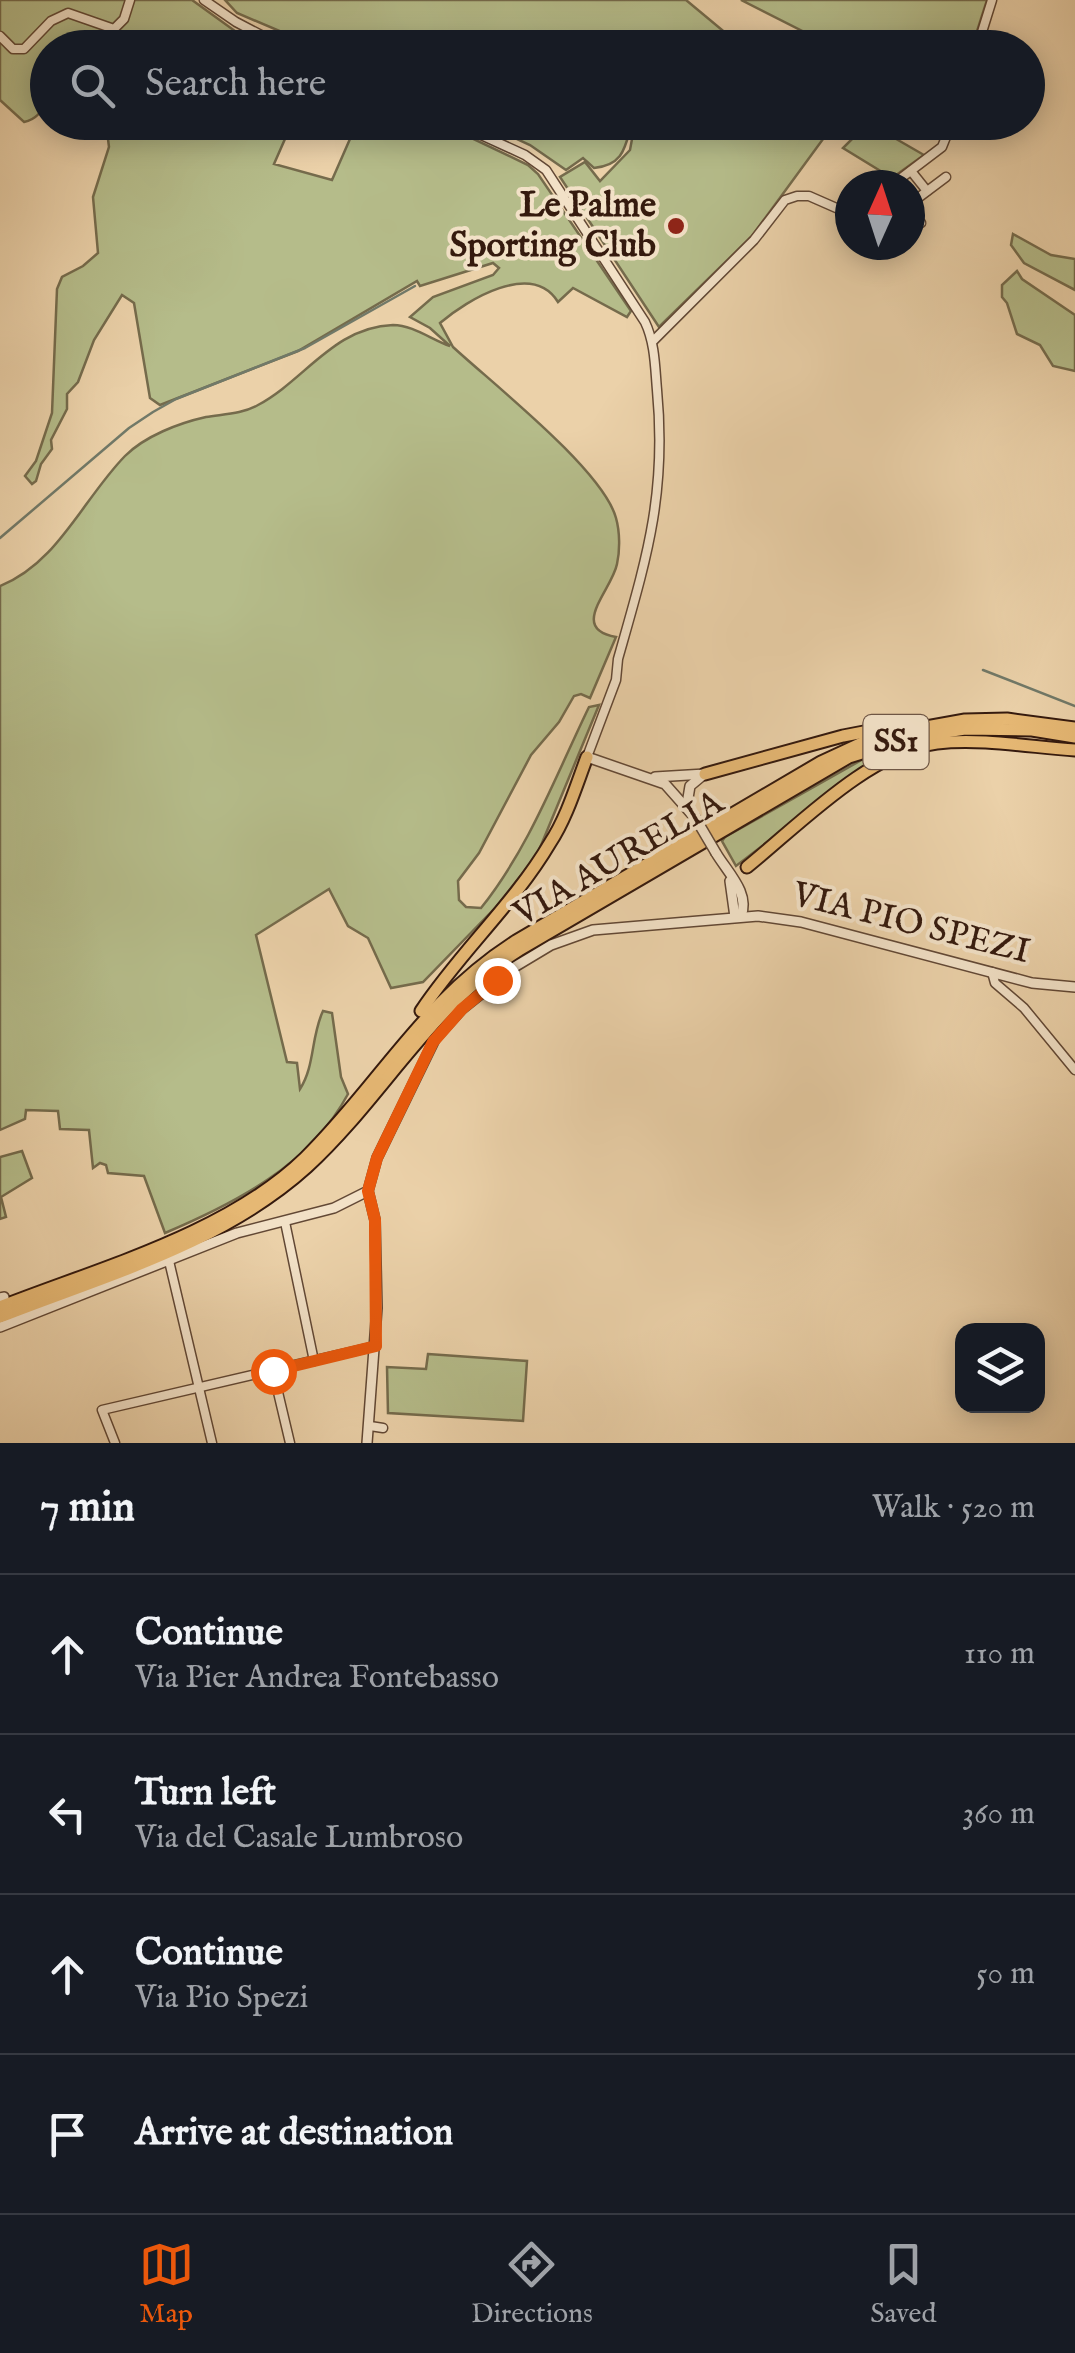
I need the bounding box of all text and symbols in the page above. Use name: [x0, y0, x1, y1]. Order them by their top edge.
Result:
search box: [30, 30, 1045, 140]
icon: search: [65, 58, 120, 113]
text: Search here: [145, 61, 326, 109]
north arrow: [835, 170, 925, 260]
place label: Le Palme Sporting Club: [450, 184, 656, 269]
marker: Le Palme Sporting Club: [665, 215, 687, 237]
road number: SS1: [864, 715, 928, 769]
street label: VIA AURELIA: [505, 780, 733, 938]
street label: VIA PIO SPEZI: [787, 873, 1034, 975]
route end: [475, 958, 521, 1004]
map controls: [955, 1323, 1045, 1413]
button: layers: [955, 1323, 1045, 1413]
route start: [251, 1349, 297, 1395]
text: 7 min: [40, 1482, 135, 1535]
text: Walk · 520 m: [872, 1488, 1035, 1529]
text: Continue: [135, 1610, 283, 1658]
icon: ahead: [40, 1627, 95, 1682]
text: 110 m: [964, 1634, 1035, 1675]
text: Via Pier Andrea Fontebasso: [135, 1658, 499, 1699]
text: Turn left: [135, 1770, 276, 1818]
icon: left: [40, 1787, 95, 1842]
text: 360 m: [962, 1794, 1035, 1835]
text: Via del Casale Lumbroso: [135, 1818, 463, 1859]
text: Continue: [135, 1930, 283, 1978]
icon: ahead: [40, 1947, 95, 2002]
text: 50 m: [976, 1954, 1035, 1995]
text: Via Pio Spezi: [135, 1978, 308, 2019]
icon: arrive: [40, 2107, 95, 2162]
text: Arrive at destination: [135, 2110, 453, 2158]
tab: Map: [139, 2237, 194, 2332]
tab: Directions: [471, 2237, 593, 2332]
tab: Saved: [870, 2237, 936, 2332]

